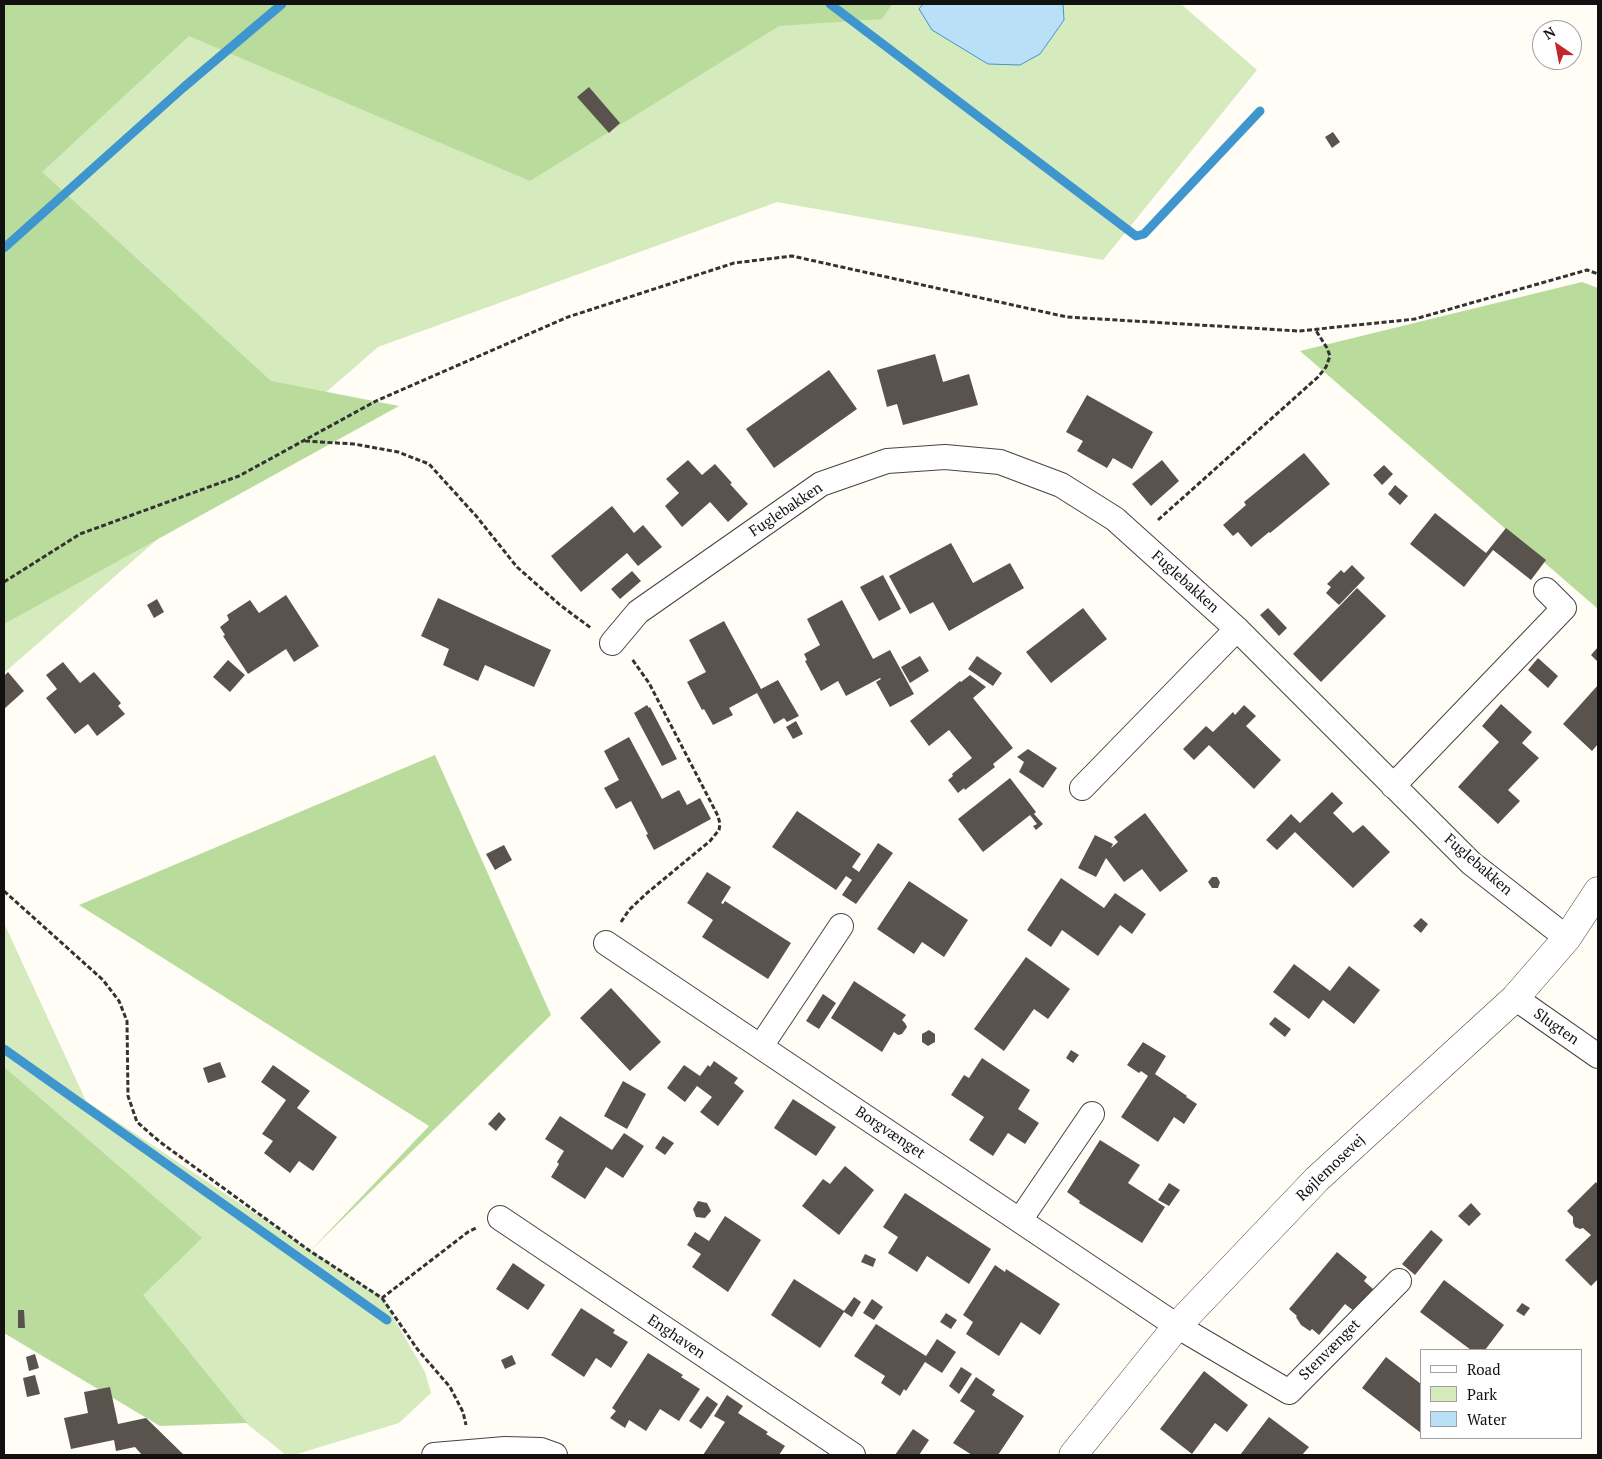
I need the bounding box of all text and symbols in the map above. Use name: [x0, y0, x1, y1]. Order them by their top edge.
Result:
north arrow: [1532, 20, 1582, 70]
text: N: [1539, 22, 1559, 44]
street label: Fuglebakken: [746, 479, 826, 541]
street label: Fuglebakken: [1148, 547, 1222, 617]
street label: Fuglebakken: [1440, 831, 1516, 899]
street label: Slugten: [1530, 1005, 1582, 1049]
street label: Borgvænget: [852, 1103, 928, 1163]
street label: Røjlemosevej: [1293, 1131, 1369, 1205]
street label: Enghaven: [644, 1311, 708, 1363]
street label: Stenvænget: [1296, 1316, 1364, 1384]
legend: [1420, 1349, 1582, 1439]
text: Road: [1467, 1359, 1500, 1379]
text: Park: [1467, 1384, 1497, 1404]
text: Water: [1467, 1409, 1506, 1429]

